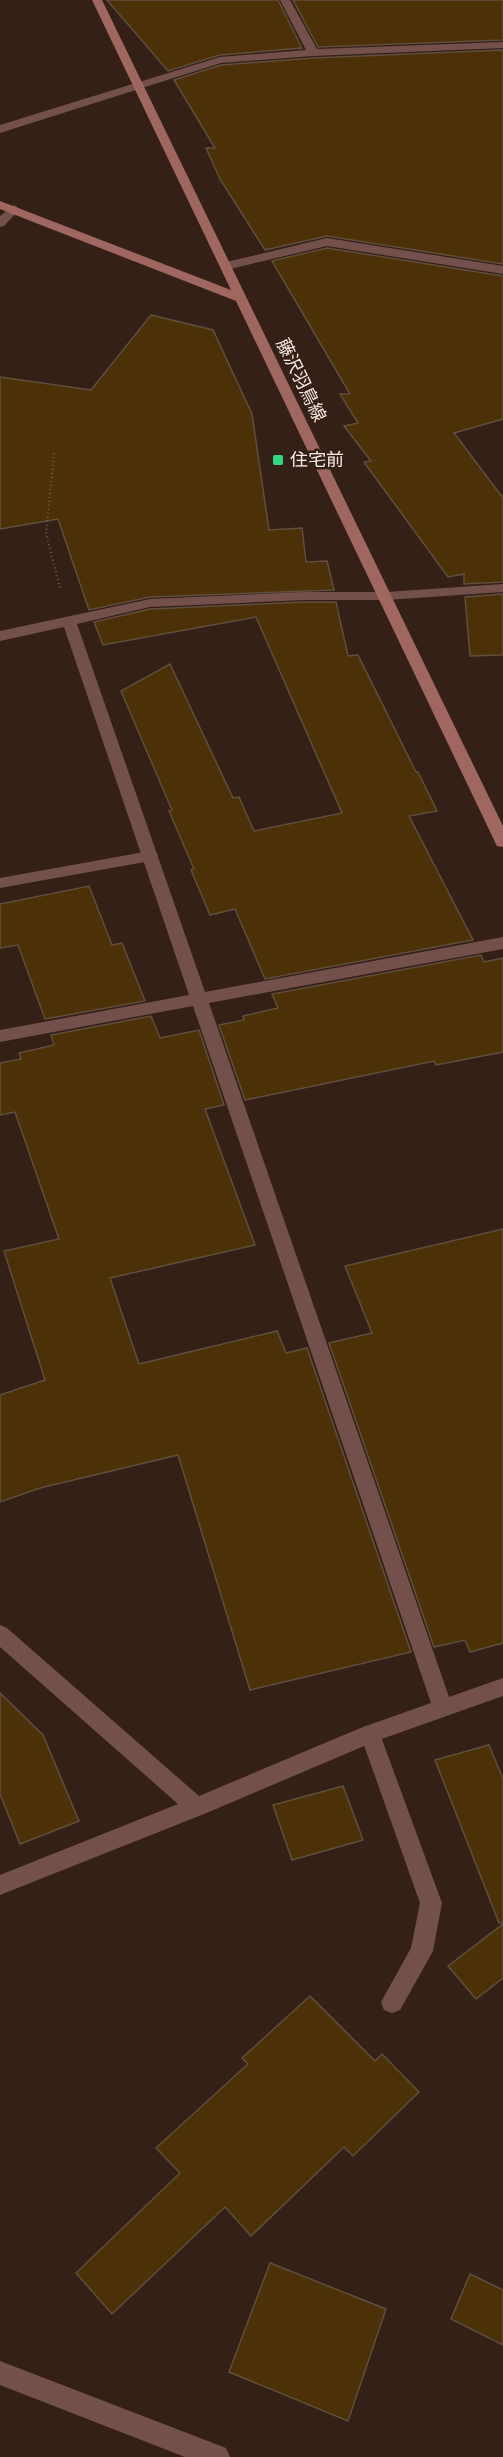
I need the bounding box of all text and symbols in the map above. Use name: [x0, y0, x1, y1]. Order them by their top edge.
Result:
street label: 藤沢羽鳥線: [271, 334, 332, 425]
place label: 住宅前: [290, 448, 344, 471]
marker: 住宅前: [271, 453, 285, 467]

